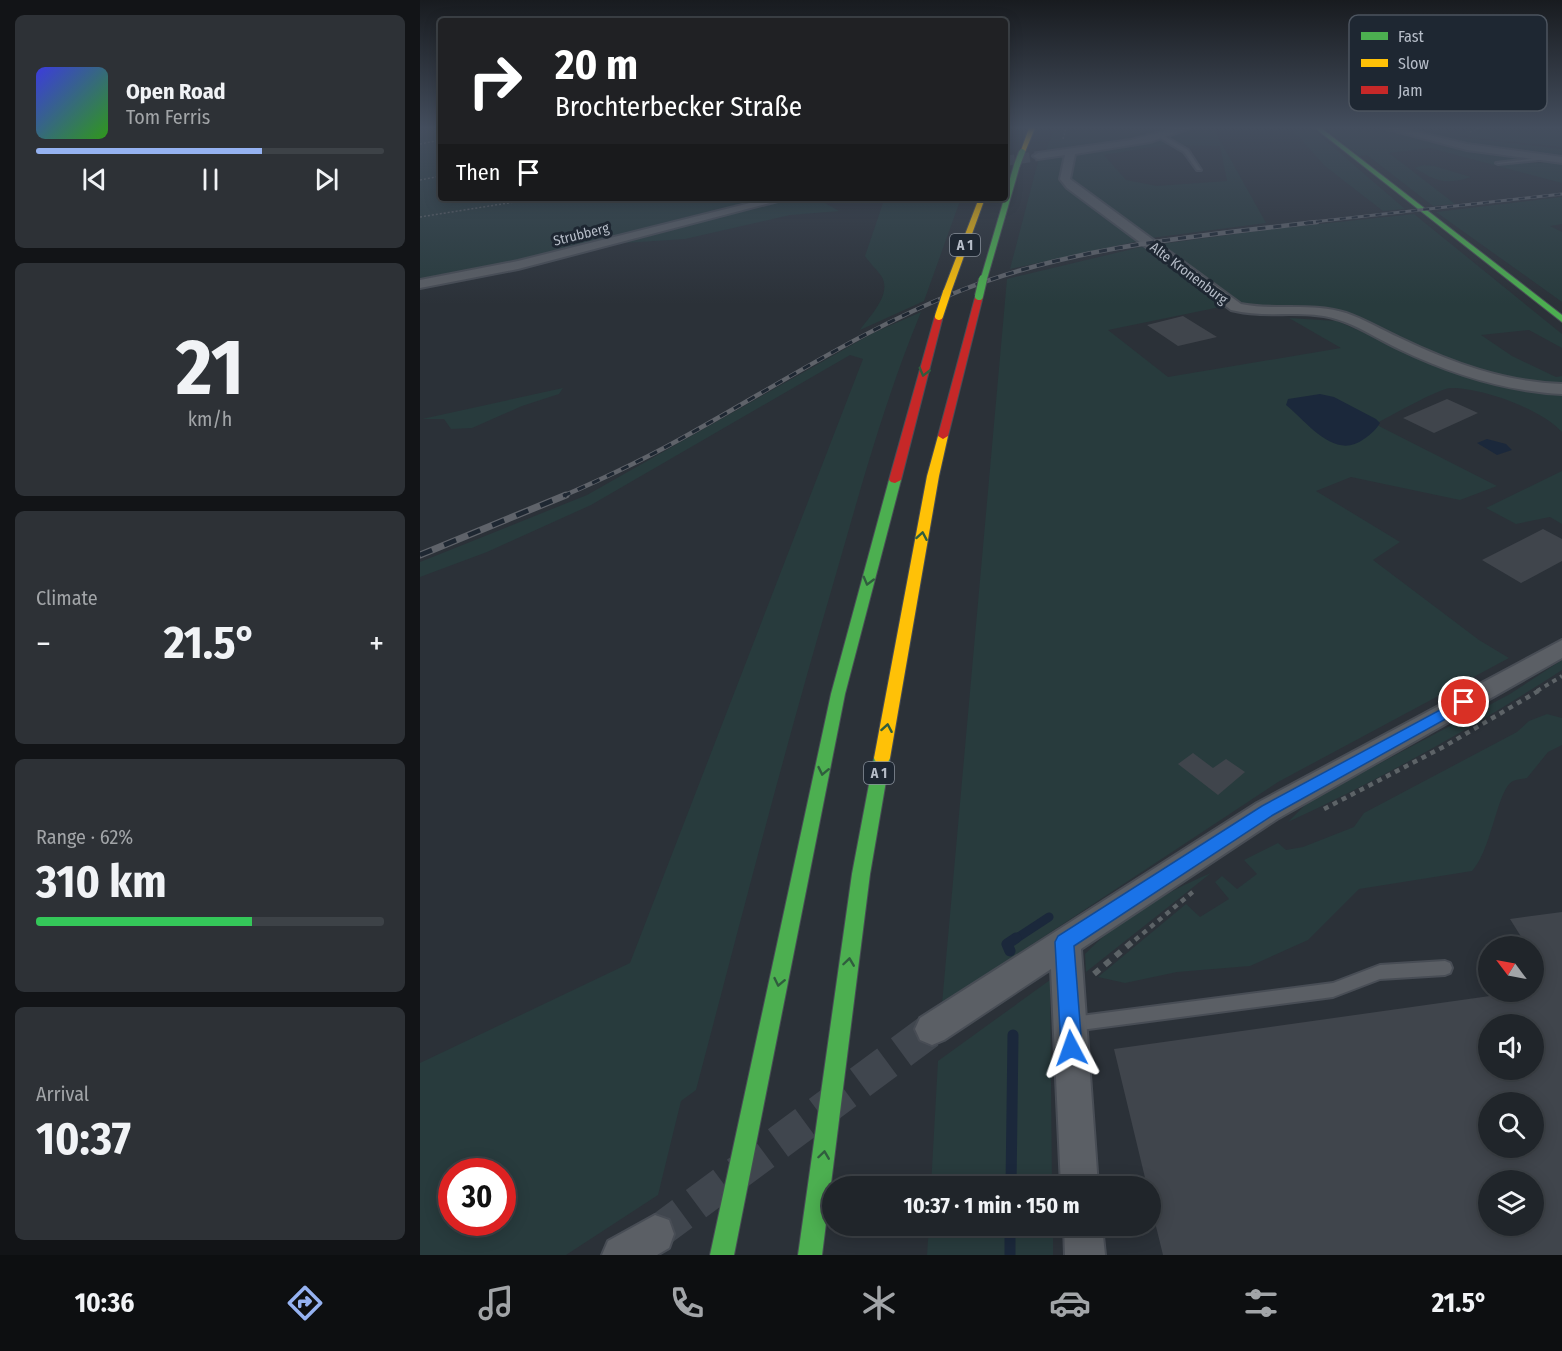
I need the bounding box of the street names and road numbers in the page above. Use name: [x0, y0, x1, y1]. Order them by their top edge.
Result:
street label: Strubberg: [552, 219, 611, 250]
road number: A 1: [950, 234, 980, 256]
street label: Alte Kronenburg: [1147, 239, 1231, 308]
road number: A 1: [864, 762, 894, 784]

